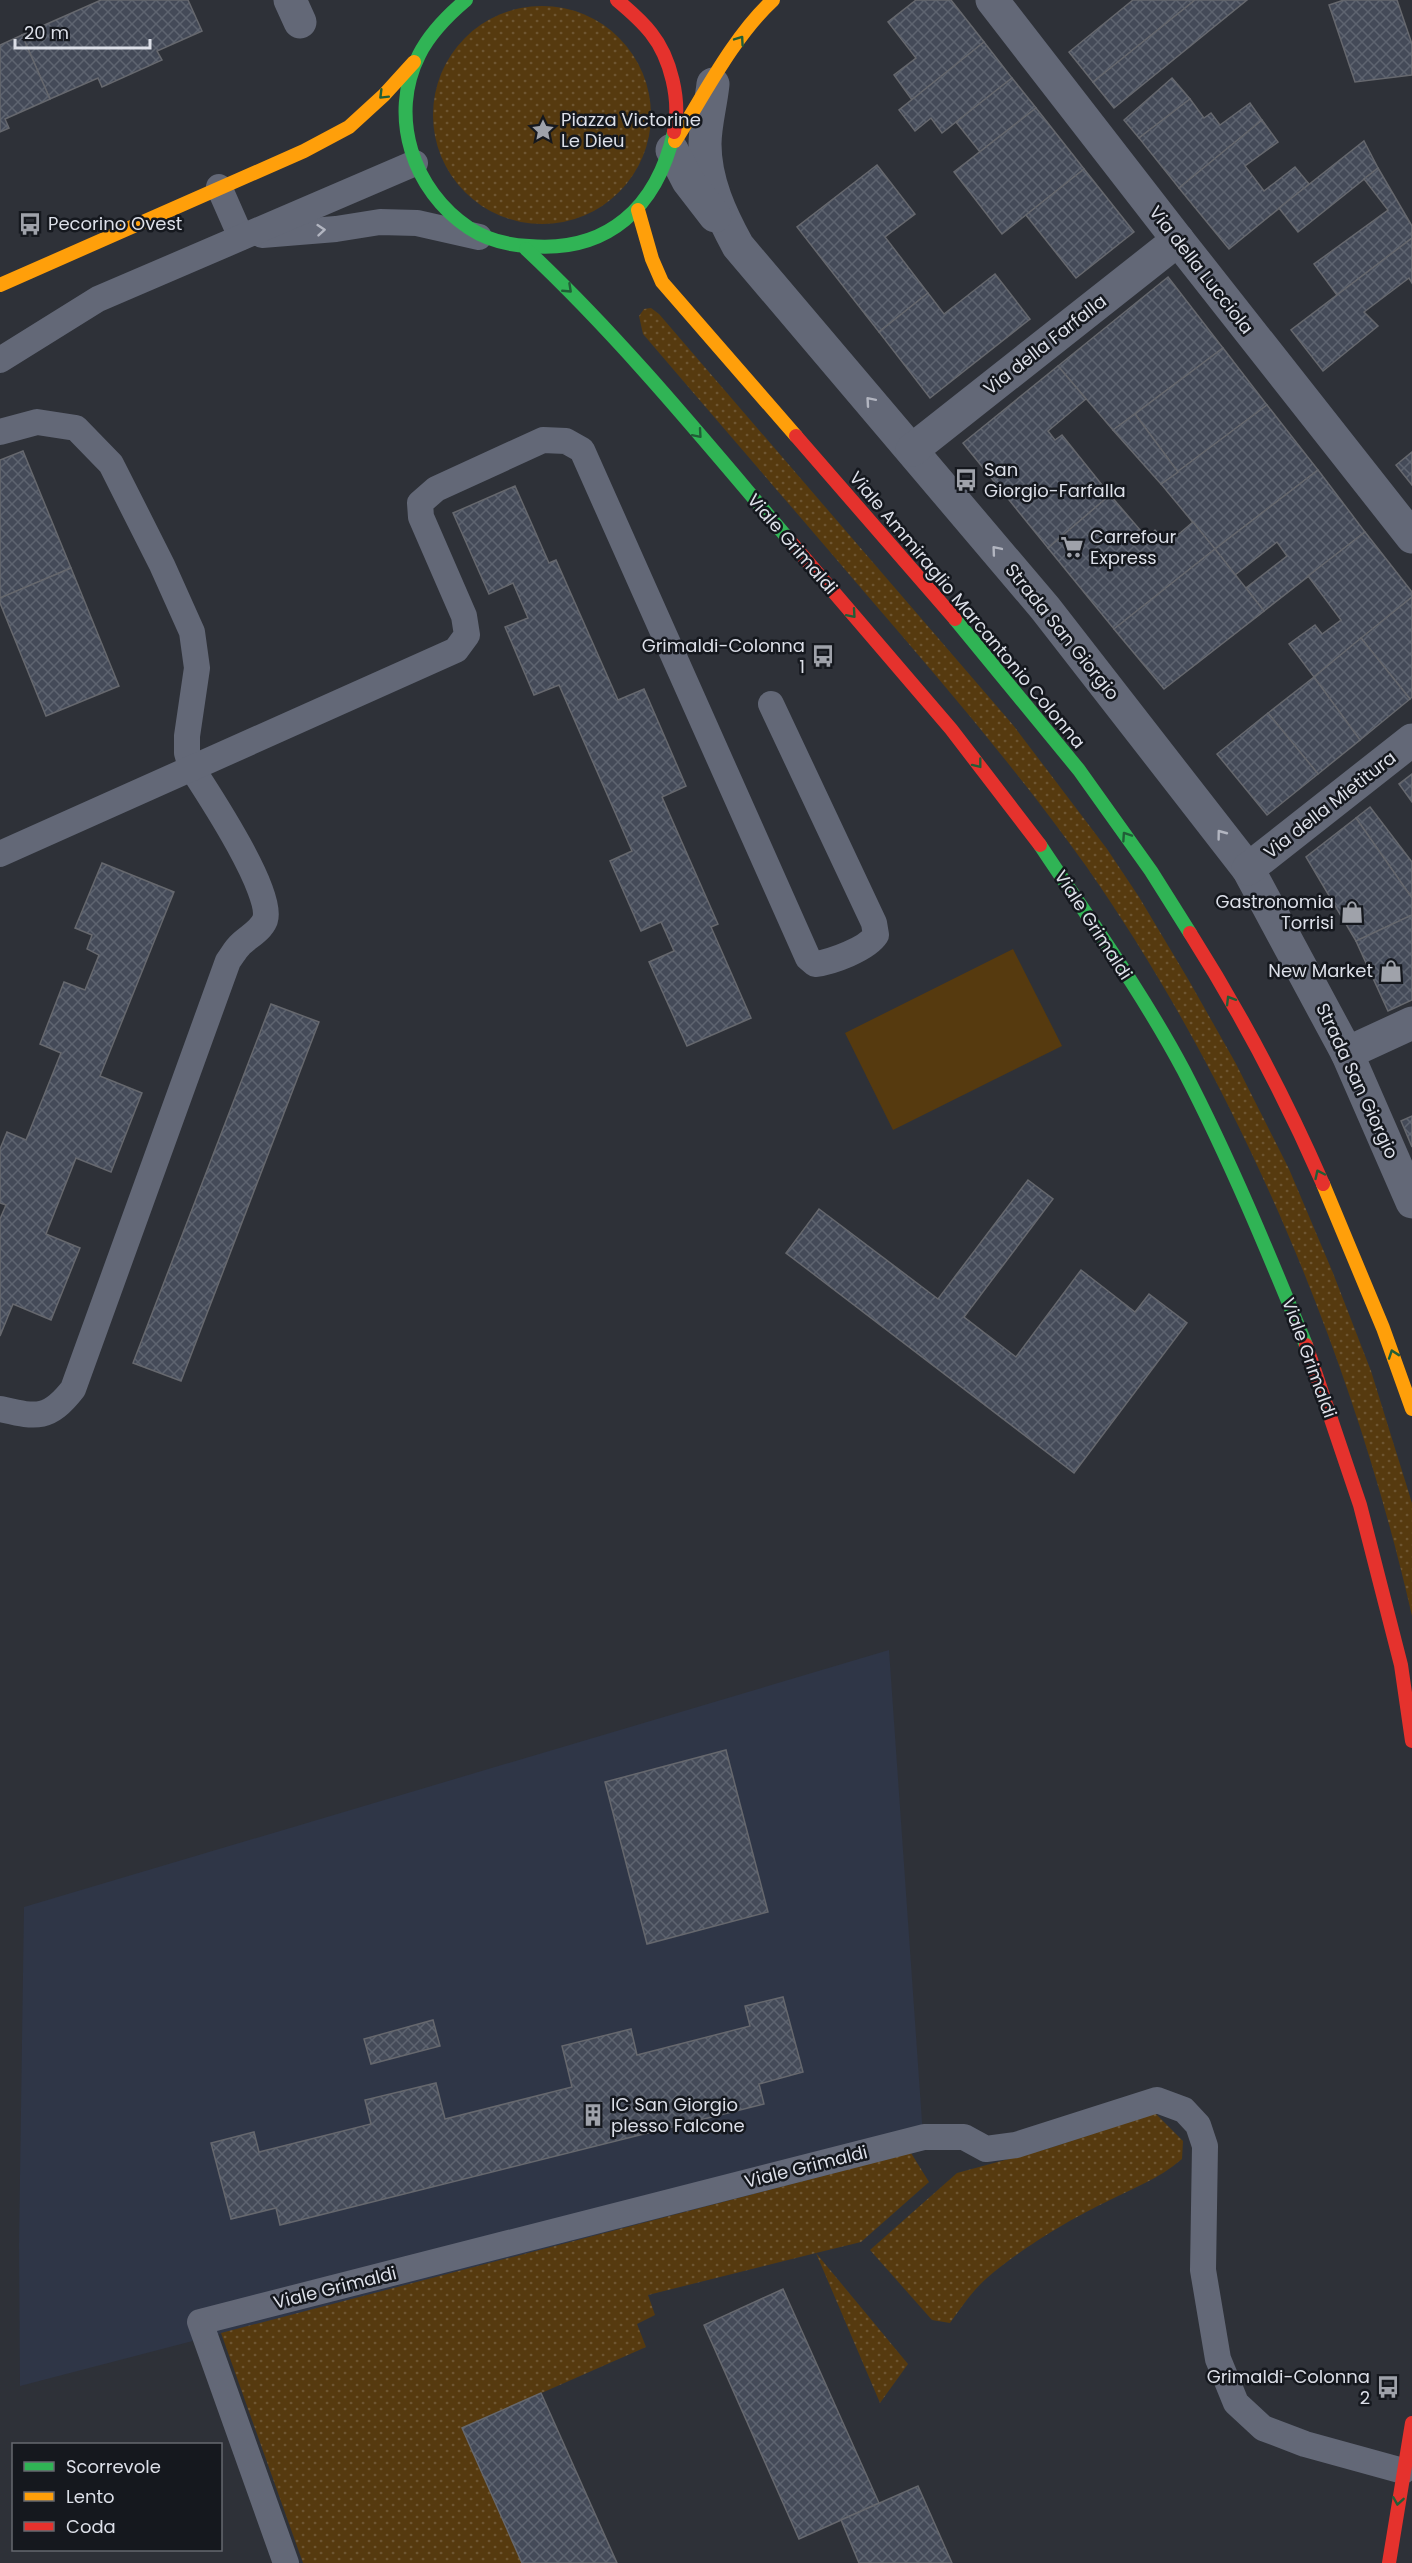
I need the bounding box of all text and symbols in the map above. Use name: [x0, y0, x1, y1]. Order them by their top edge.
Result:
scale bar: [15, 12, 150, 50]
text: 20 m: [24, 20, 69, 45]
one-way arrow: [733, 35, 744, 46]
one-way arrow: [380, 88, 391, 99]
place label: Piazza Victorine Le Dieu: [561, 107, 701, 153]
place icon: Piazza Victorine Le Dieu: [530, 117, 556, 143]
street label: Via della Lucciola: [1143, 200, 1259, 339]
bus stop icon: Pecorino Ovest: [17, 211, 43, 237]
place label: Pecorino Ovest: [48, 211, 182, 236]
one-way arrow: [316, 224, 325, 237]
one-way arrow: [562, 282, 572, 293]
street label: Via della Farfalla: [978, 289, 1111, 401]
one-way arrow: [866, 397, 877, 408]
one-way arrow: [691, 427, 702, 438]
place label: San Giorgio-Farfalla: [984, 457, 1126, 503]
street label: Viale Ammiraglio Marcantonio Colonna: [844, 466, 1091, 754]
bus stop icon: San Giorgio-Farfalla: [953, 467, 979, 493]
street label: Viale Grimaldi: [742, 488, 843, 599]
place label: Carrefour Express: [1090, 524, 1177, 570]
supermarket icon: Carrefour Express: [1059, 534, 1085, 560]
one-way arrow: [992, 546, 1003, 557]
street label: Strada San Giorgio: [1000, 558, 1125, 705]
one-way arrow: [845, 607, 856, 618]
place label: Grimaldi-Colonna 1: [642, 633, 805, 679]
bus stop icon: Grimaldi-Colonna 1: [810, 643, 836, 669]
street label: Via della Mietitura: [1258, 745, 1401, 864]
one-way arrow: [970, 757, 981, 768]
one-way arrow: [1217, 830, 1228, 841]
one-way arrow: [1122, 831, 1133, 842]
street label: Viale Grimaldi: [1049, 865, 1138, 984]
place label: Gastronomia Torrisi: [1215, 889, 1334, 935]
shop icon: Gastronomia Torrisi: [1339, 899, 1365, 925]
place label: New Market: [1268, 958, 1373, 983]
shop icon: New Market: [1378, 958, 1404, 984]
one-way arrow: [1226, 996, 1238, 1006]
street label: Strada San Giorgio: [1310, 999, 1404, 1163]
one-way arrow: [1314, 1169, 1326, 1180]
street label: Viale Grimaldi: [1276, 1294, 1343, 1421]
one-way arrow: [1388, 1349, 1401, 1360]
place label: IC San Giorgio plesso Falcone: [611, 2092, 745, 2138]
building icon: IC San Giorgio plesso Falcone: [580, 2102, 606, 2128]
street label: Viale Grimaldi: [742, 2139, 870, 2194]
street label: Viale Grimaldi: [271, 2260, 399, 2315]
place label: Grimaldi-Colonna 2: [1207, 2364, 1370, 2410]
bus stop icon: Grimaldi-Colonna 2: [1375, 2374, 1401, 2400]
legend: [12, 2443, 222, 2551]
text: Scorrevole: [66, 2454, 161, 2479]
text: Lento: [66, 2484, 115, 2509]
one-way arrow: [1393, 2497, 1405, 2506]
text: Coda: [66, 2514, 116, 2539]

